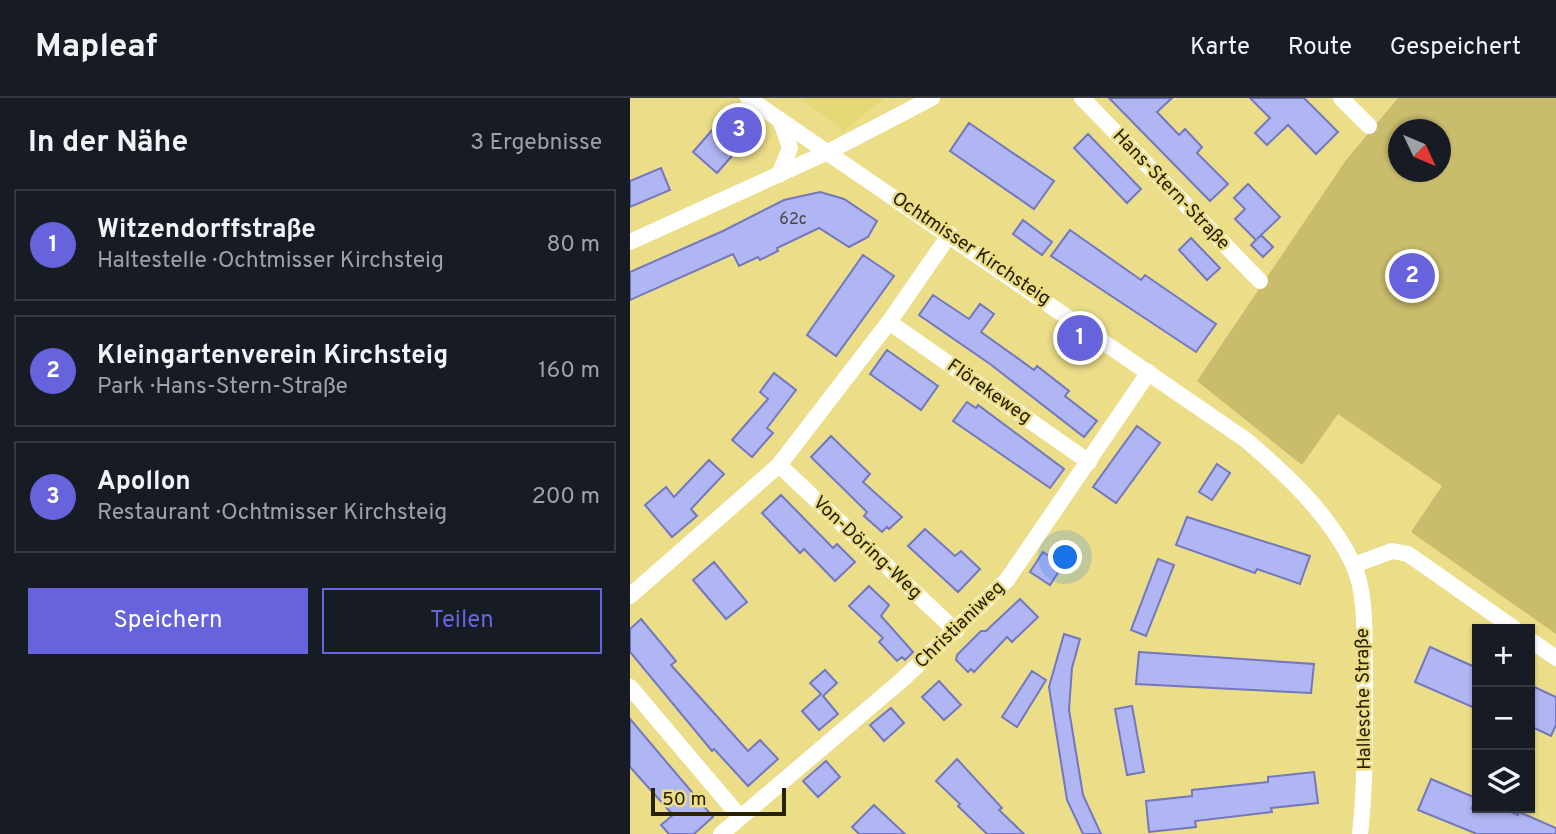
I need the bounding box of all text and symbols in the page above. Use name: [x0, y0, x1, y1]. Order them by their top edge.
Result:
text: Mapleaf: [35, 27, 158, 69]
text: Karte: [1190, 33, 1250, 63]
text: Route: [1288, 33, 1352, 63]
text: Gespeichert: [1390, 33, 1521, 63]
pin: 3: [716, 104, 762, 156]
north arrow: [1388, 119, 1451, 182]
street label: Hans-Stern-Straße: [1107, 124, 1235, 256]
text: In der Nähe: [28, 125, 188, 162]
text: 3 Ergebnisse: [470, 129, 602, 158]
street label: Ochtmisser Kirchsteig: [887, 187, 1055, 311]
house number: 62c: [779, 210, 807, 230]
text: Witzendorffstraße: [97, 214, 316, 247]
text: 1: [48, 231, 58, 260]
text: 80 m: [547, 231, 600, 260]
text: Haltestelle · Ochtmisser Kirchsteig: [97, 247, 444, 276]
pin: 2: [1389, 250, 1435, 302]
pin: 1: [1057, 312, 1103, 364]
text: Kleingartenverein Kirchsteig: [97, 340, 448, 373]
street label: Flörekeweg: [942, 354, 1036, 430]
text: 2: [46, 357, 60, 386]
text: 160 m: [538, 357, 600, 386]
text: Park · Hans-Stern-Straße: [97, 373, 348, 402]
text: Apollon: [97, 466, 191, 499]
text: 3: [46, 483, 60, 512]
text: 200 m: [532, 483, 600, 512]
street label: Von-Döring-Weg: [807, 491, 927, 605]
text: Restaurant · Ochtmisser Kirchsteig: [97, 499, 447, 528]
your location: [1048, 540, 1082, 574]
street label: Christianiweg: [910, 576, 1010, 674]
button: Speichern: [28, 588, 308, 654]
button: Teilen: [322, 588, 602, 654]
map controls: [1472, 624, 1535, 813]
button: +: [1472, 624, 1535, 687]
street label: Hallesche Straße: [1351, 628, 1377, 770]
button: −: [1472, 687, 1535, 750]
button: layers: [1472, 750, 1535, 813]
scale bar: [651, 785, 786, 817]
text: 50 m: [662, 788, 707, 812]

